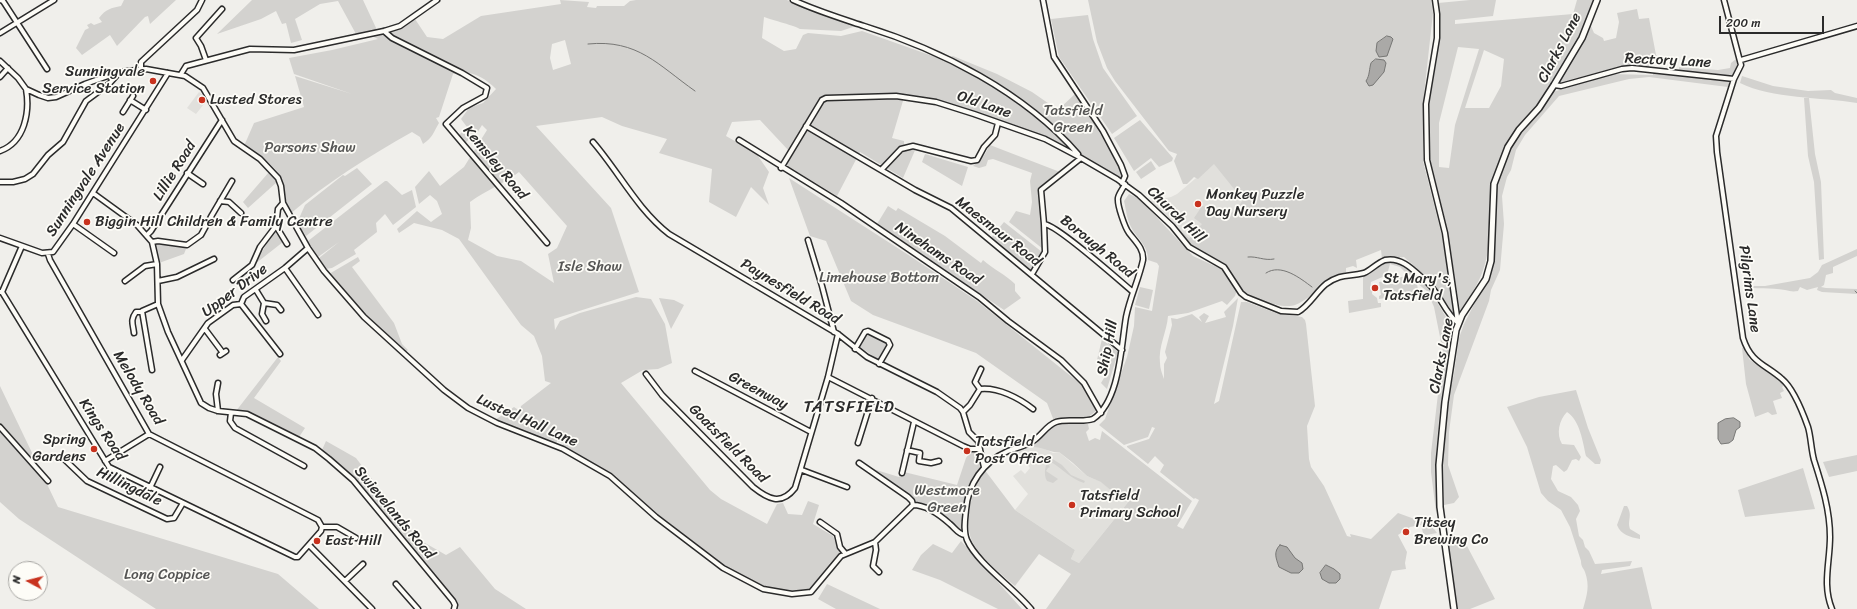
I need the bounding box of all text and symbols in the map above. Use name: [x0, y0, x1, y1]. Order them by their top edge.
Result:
scale bar: [1721, 8, 1826, 34]
street label: Clarks Lane: [1534, 10, 1586, 86]
text: 200 m: [1726, 12, 1760, 34]
street label: Rectory Lane: [1624, 50, 1712, 72]
place label: Sunningvale Service Station: [42, 63, 145, 98]
marker: Sunningvale Service Station: [148, 76, 158, 86]
street label: Old Lane: [955, 87, 1013, 123]
place label: Lusted Stores: [210, 91, 302, 109]
marker: Lusted Stores: [197, 95, 207, 105]
park label: Tatsfield Green: [1044, 102, 1102, 137]
street label: Sunningvale Avenue: [43, 120, 129, 240]
street label: Kemsley Road: [459, 122, 531, 204]
street label: Lillie Road: [150, 138, 200, 204]
park label: Parsons Shaw: [264, 139, 356, 157]
street label: Church Hill: [1143, 183, 1209, 247]
place label: Monkey Puzzle Day Nursery: [1206, 186, 1305, 221]
street label: Maesmaur Road: [952, 193, 1044, 271]
marker: Monkey Puzzle Day Nursery: [1193, 199, 1203, 209]
street label: Borough Road: [1056, 212, 1138, 282]
place label: Biggin Hill Children & Family Centre: [95, 213, 333, 231]
marker: Biggin Hill Children & Family Centre: [82, 217, 92, 227]
street label: Ninehams Road: [891, 219, 985, 289]
street label: Pilgrims Lane: [1734, 244, 1764, 334]
street label: Paynesfield Road: [737, 255, 843, 329]
park label: Isle Shaw: [558, 258, 622, 276]
street label: Upper Drive: [199, 260, 271, 322]
park label: Limehouse Bottom: [819, 269, 939, 287]
place label: St Mary's, Tatsfield: [1383, 270, 1452, 305]
marker: St Mary's, Tatsfield: [1370, 283, 1380, 293]
street label: Clarks Lane: [1426, 317, 1458, 395]
street label: Ship Hill: [1094, 319, 1122, 377]
street label: Melody Road: [109, 348, 167, 428]
street label: Greenway: [725, 368, 791, 414]
street label: Lusted Hall Lane: [474, 391, 580, 451]
street label: Kings Road: [75, 395, 129, 465]
district label: TATSFIELD: [805, 398, 893, 418]
street label: Goatsfield Road: [685, 401, 771, 487]
place label: Spring Gardens: [32, 431, 86, 466]
place label: Tatsfield Post Office: [975, 433, 1051, 468]
marker: Spring Gardens: [89, 444, 99, 454]
marker: Tatsfield Post Office: [962, 446, 972, 456]
street label: Hillingdale: [93, 463, 165, 511]
street label: Swievelands Road: [350, 463, 438, 563]
park label: Westmore Green: [914, 482, 980, 517]
place label: Tatsfield Primary School: [1080, 487, 1181, 522]
marker: Tatsfield Primary School: [1067, 500, 1077, 510]
place label: Titsey Brewing Co: [1414, 514, 1488, 549]
marker: Titsey Brewing Co: [1401, 527, 1411, 537]
place label: East Hill: [325, 532, 382, 550]
marker: East Hill: [312, 536, 322, 546]
north arrow: [8, 561, 48, 601]
park label: Long Coppice: [124, 566, 210, 584]
text: N: [7, 575, 26, 585]

